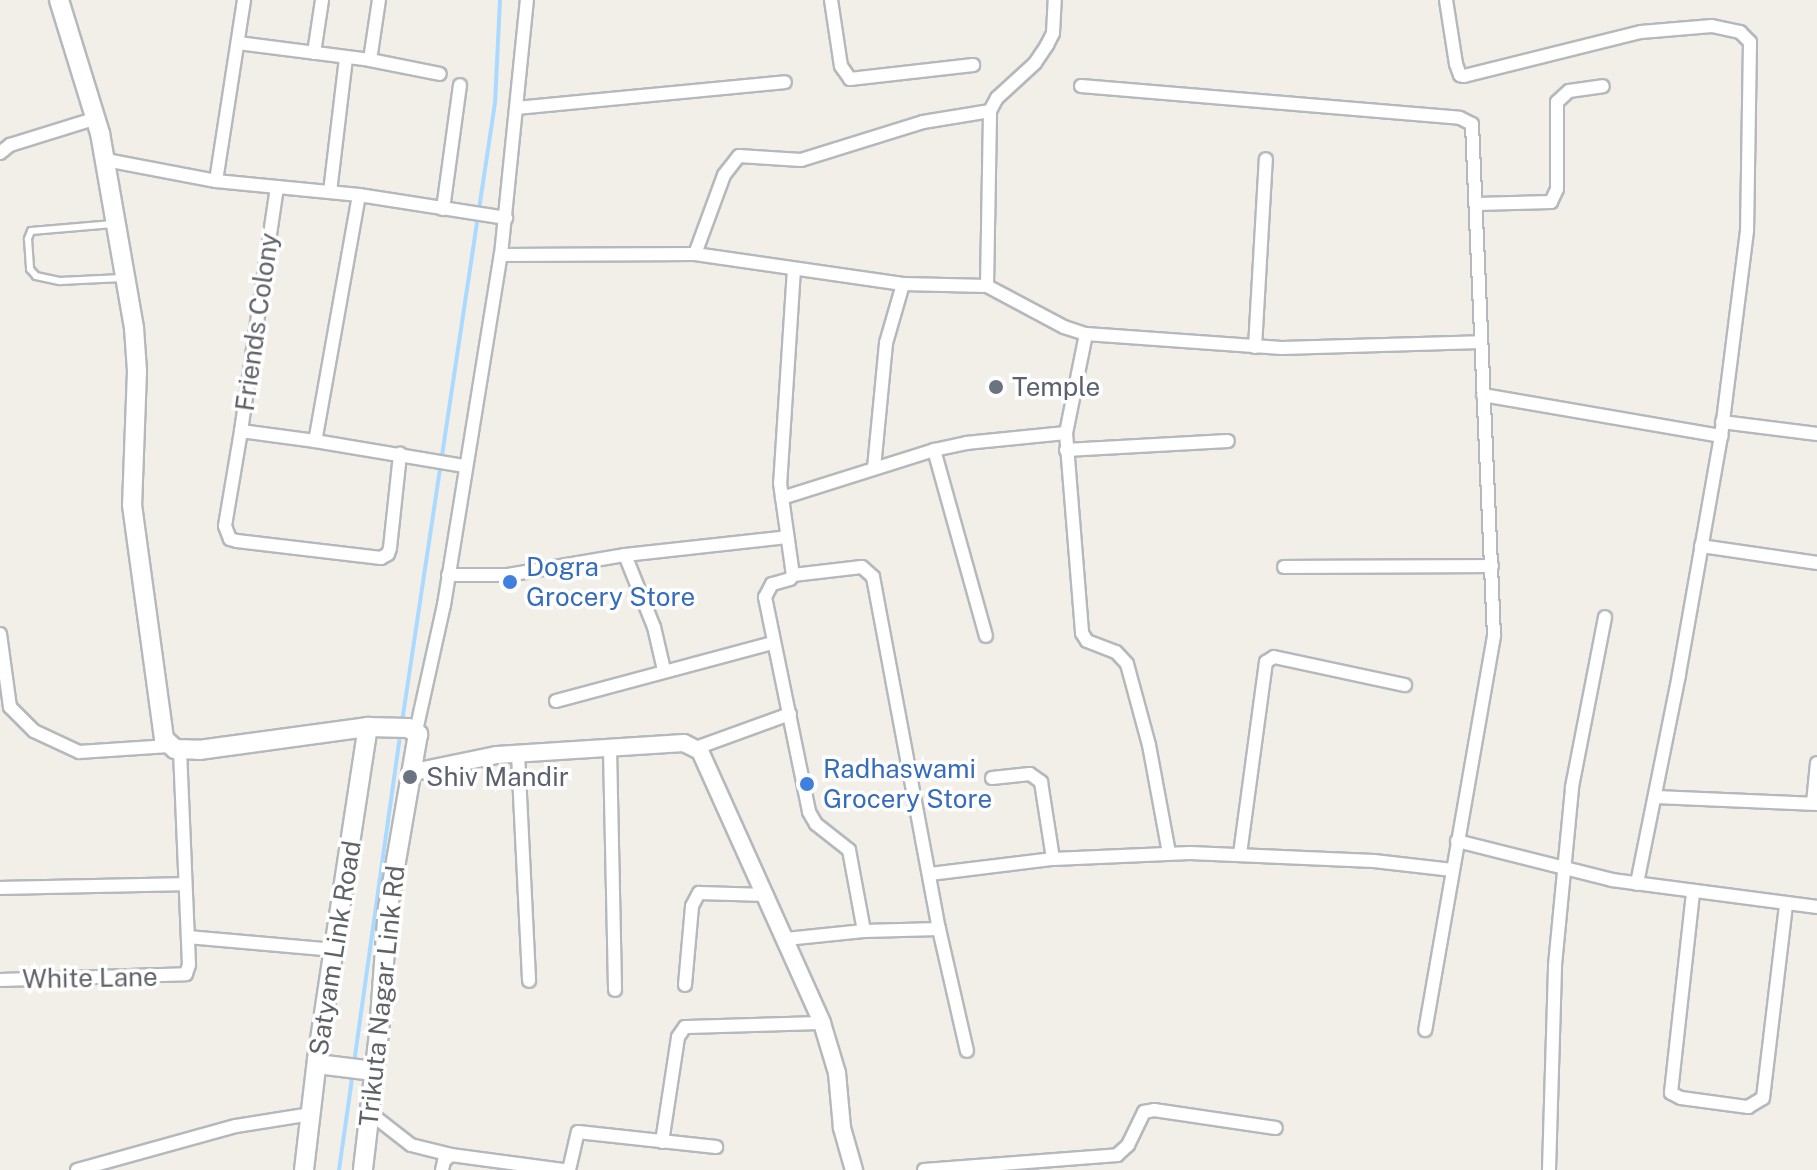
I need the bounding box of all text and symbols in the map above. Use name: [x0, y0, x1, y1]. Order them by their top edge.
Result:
street label: Friends Colony: [229, 231, 285, 413]
place label: Temple: [1012, 371, 1100, 403]
marker: Temple: [987, 378, 1005, 396]
place label: Dogra Grocery Store: [526, 551, 695, 612]
marker: Dogra Grocery Store: [501, 573, 519, 591]
place label: Radhaswami Grocery Store: [823, 753, 992, 814]
place label: Shiv Mandir: [426, 761, 569, 793]
marker: Shiv Mandir: [401, 768, 419, 786]
marker: Radhaswami Grocery Store: [798, 775, 816, 793]
street label: Satyam Link Road: [303, 838, 367, 1058]
street label: Trikuta Nagar Link Rd: [353, 864, 411, 1128]
street label: White Lane: [22, 961, 158, 995]

